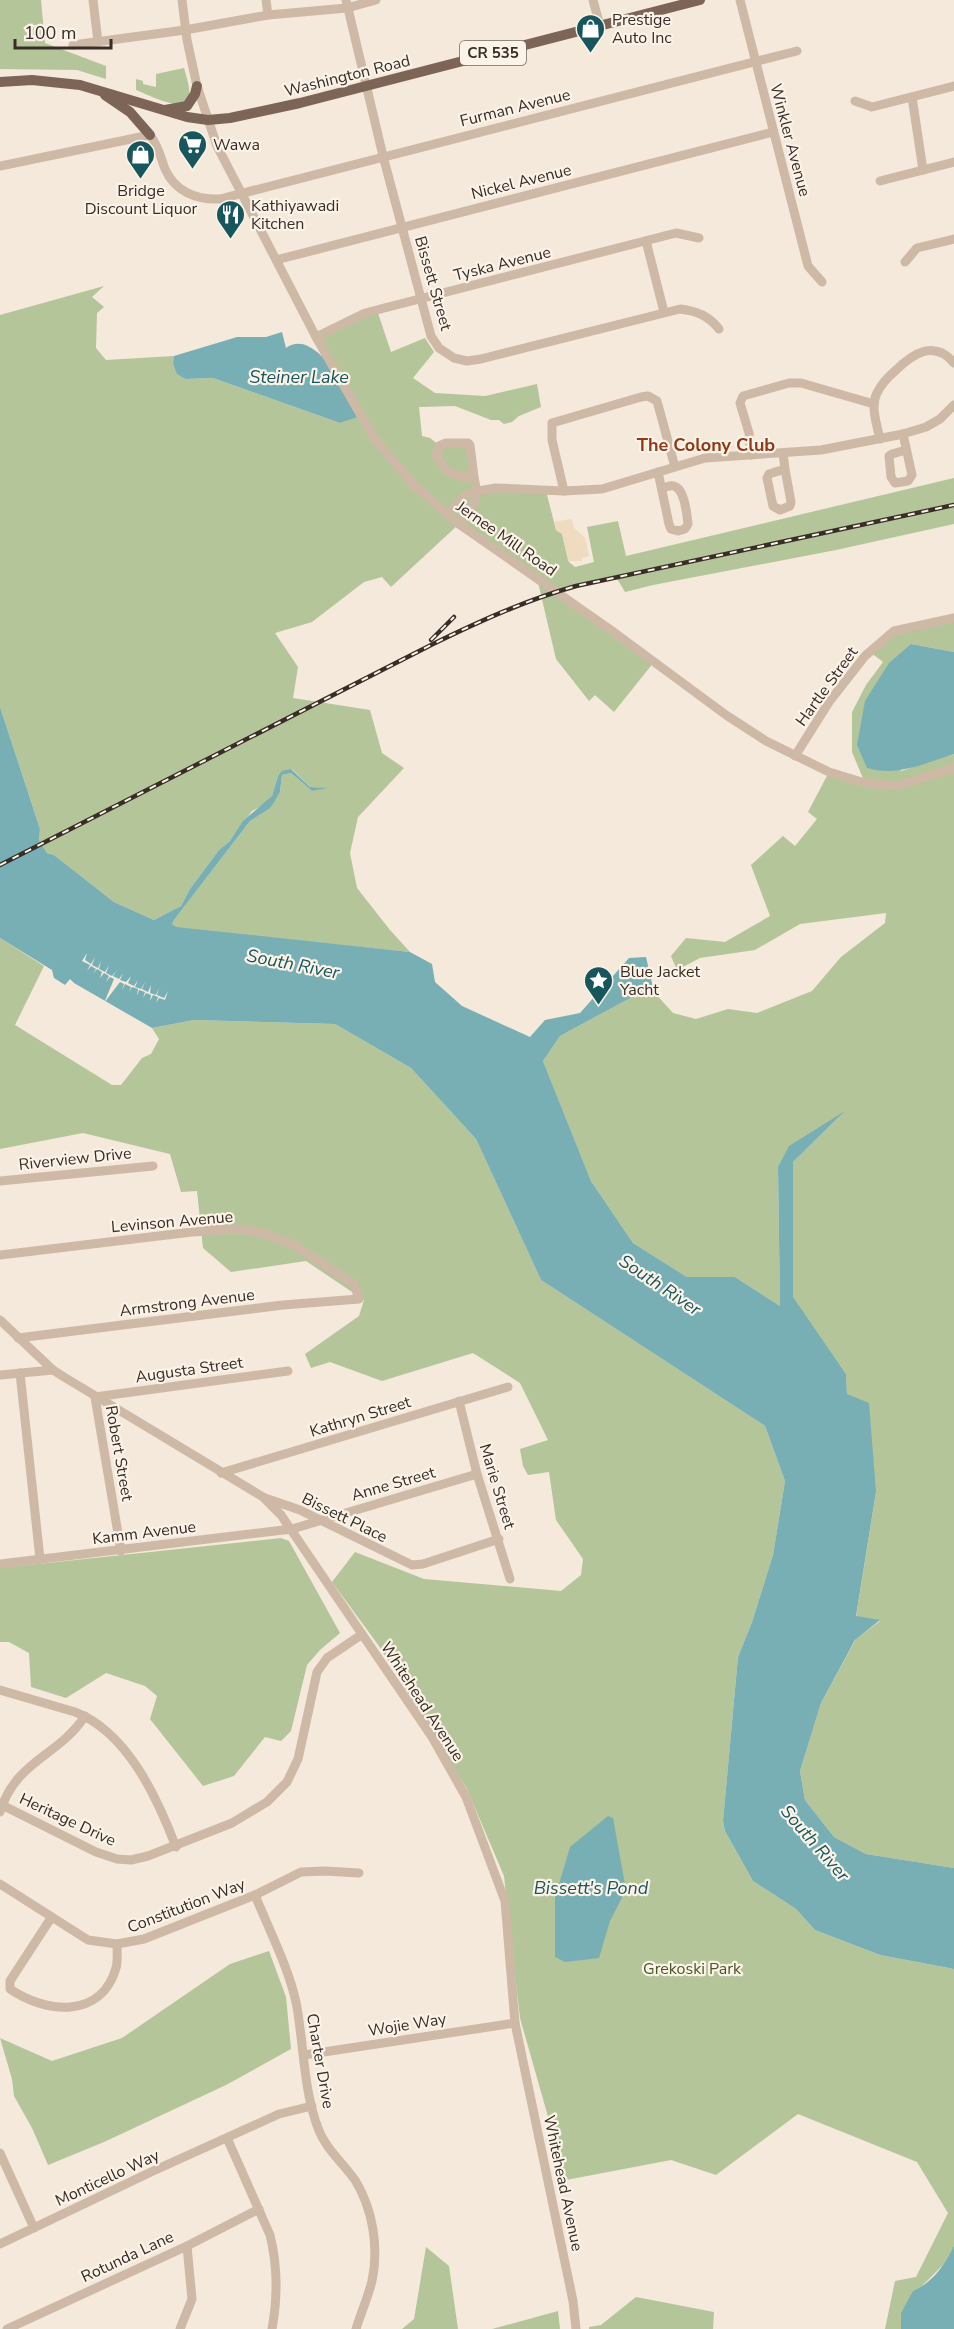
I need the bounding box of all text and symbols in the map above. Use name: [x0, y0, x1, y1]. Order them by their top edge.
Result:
place label: Prestige Auto Inc: [612, 9, 672, 49]
scale bar: [15, 12, 111, 50]
shop icon: Prestige Auto Inc: [575, 12, 607, 54]
text: 100 m: [24, 21, 76, 45]
road number: CR 535: [460, 41, 526, 65]
street label: Washington Road: [282, 50, 412, 102]
street label: Winkler Avenue: [764, 81, 816, 199]
street label: Furman Avenue: [458, 84, 573, 132]
supermarket icon: Wawa: [176, 128, 208, 170]
place label: Wawa: [213, 134, 260, 156]
shop icon: Bridge Discount Liquor: [125, 138, 157, 180]
street label: Nickel Avenue: [469, 159, 574, 205]
place label: Bridge Discount Liquor: [85, 180, 198, 220]
place label: Kathiyawadi Kitchen: [251, 195, 339, 235]
restaurant icon: Kathiyawadi Kitchen: [214, 198, 246, 240]
street label: Bissett Street: [409, 234, 457, 333]
street label: Tyska Avenue: [451, 241, 553, 287]
water label: Steiner Lake: [249, 365, 349, 389]
district label: The Colony Club: [637, 433, 775, 457]
street label: Jernee Mill Road: [451, 495, 561, 582]
street label: Hartle Street: [790, 642, 863, 731]
water label: South River: [245, 943, 342, 985]
place label: Blue Jacket Yacht: [619, 961, 701, 1001]
place icon: Blue Jacket Yacht: [583, 964, 615, 1006]
street label: Riverview Drive: [18, 1142, 133, 1176]
street label: Levinson Avenue: [110, 1206, 234, 1238]
water label: South River: [614, 1249, 706, 1321]
street label: Armstrong Avenue: [118, 1284, 256, 1322]
street label: Augusta Street: [134, 1351, 245, 1388]
street label: Kathryn Street: [307, 1391, 414, 1443]
street label: Robert Street: [100, 1404, 138, 1503]
street label: Marie Street: [474, 1441, 521, 1532]
street label: Anne Street: [349, 1461, 438, 1506]
street label: Bissett Place: [298, 1488, 391, 1548]
street label: Kamm Avenue: [91, 1516, 197, 1550]
street label: Whitehead Avenue: [375, 1638, 469, 1766]
street label: Heritage Drive: [16, 1788, 119, 1852]
water label: South River: [775, 1800, 855, 1887]
street label: Constitution Way: [124, 1873, 249, 1939]
water label: Bissett's Pond: [534, 1876, 649, 1900]
park label: Grekoski Park: [643, 1958, 742, 1980]
street label: Wojie Way: [366, 2008, 449, 2042]
street label: Charter Drive: [301, 2012, 339, 2111]
street label: Whitehead Avenue: [538, 2113, 588, 2253]
street label: Monticello Way: [52, 2144, 164, 2212]
street label: Rotunda Lane: [78, 2226, 177, 2288]

